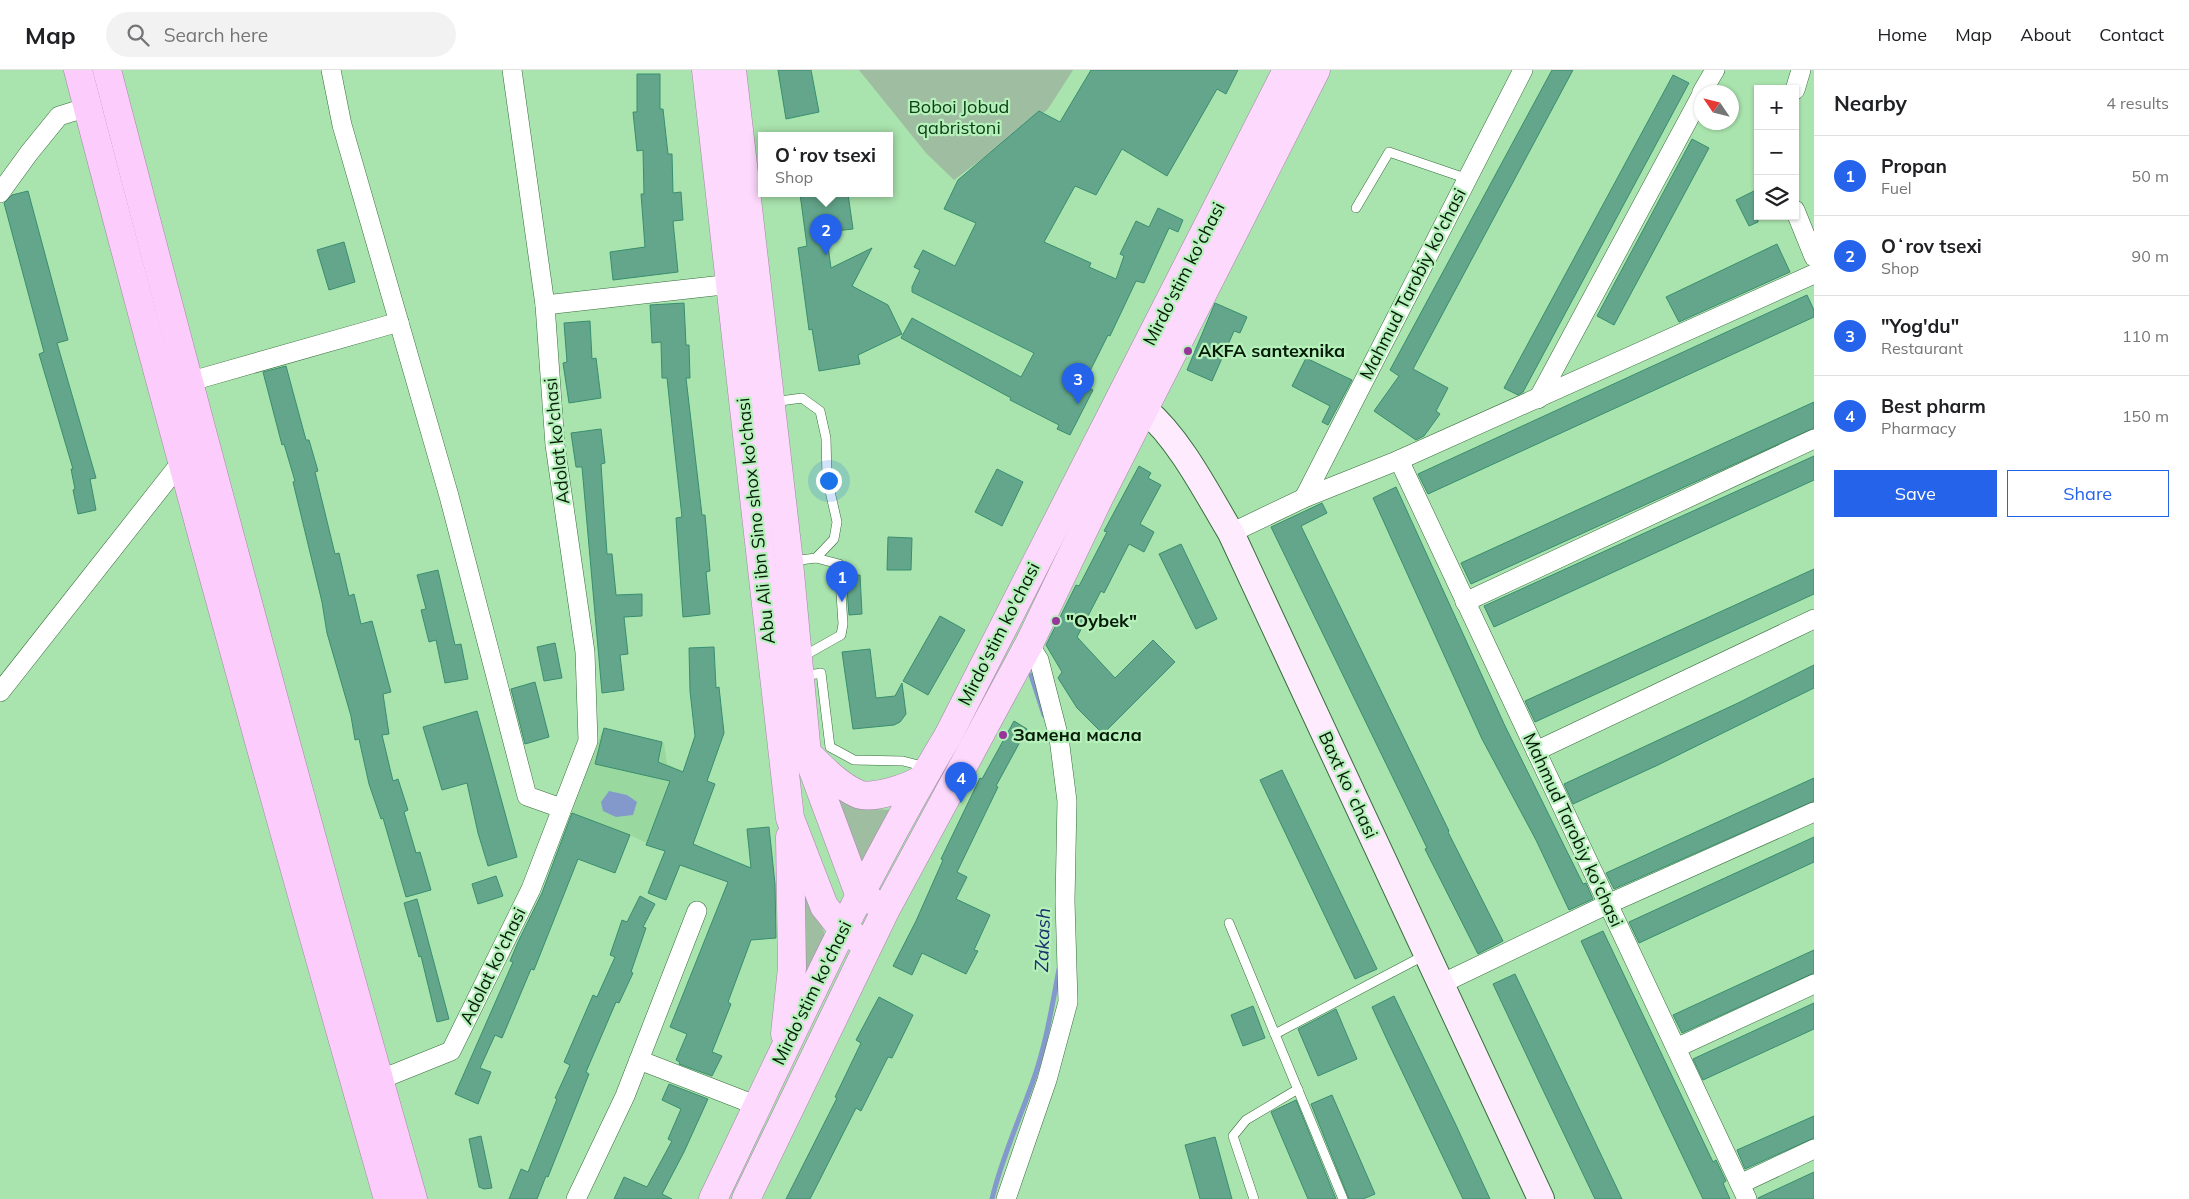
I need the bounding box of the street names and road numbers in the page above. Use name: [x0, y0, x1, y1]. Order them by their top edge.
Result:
street label: Mahmud Tarobiy ko'chasi: [1354, 184, 1471, 383]
street label: Mirdo'stim ko'chasi: [1137, 198, 1230, 349]
street label: Adolat ko'chasi: [538, 377, 575, 505]
street label: Abu Ali ibn Sino shox ko'chasi: [731, 397, 780, 645]
street label: Mirdo'stim ko'chasi: [952, 558, 1045, 709]
street label: Baxt koʻchasi: [1314, 728, 1383, 842]
street label: Mahmud Tarobiy ko'chasi: [1518, 729, 1629, 931]
street label: Adolat ko'chasi: [454, 904, 531, 1028]
street label: Mirdo'stim ko'chasi: [767, 917, 856, 1069]

